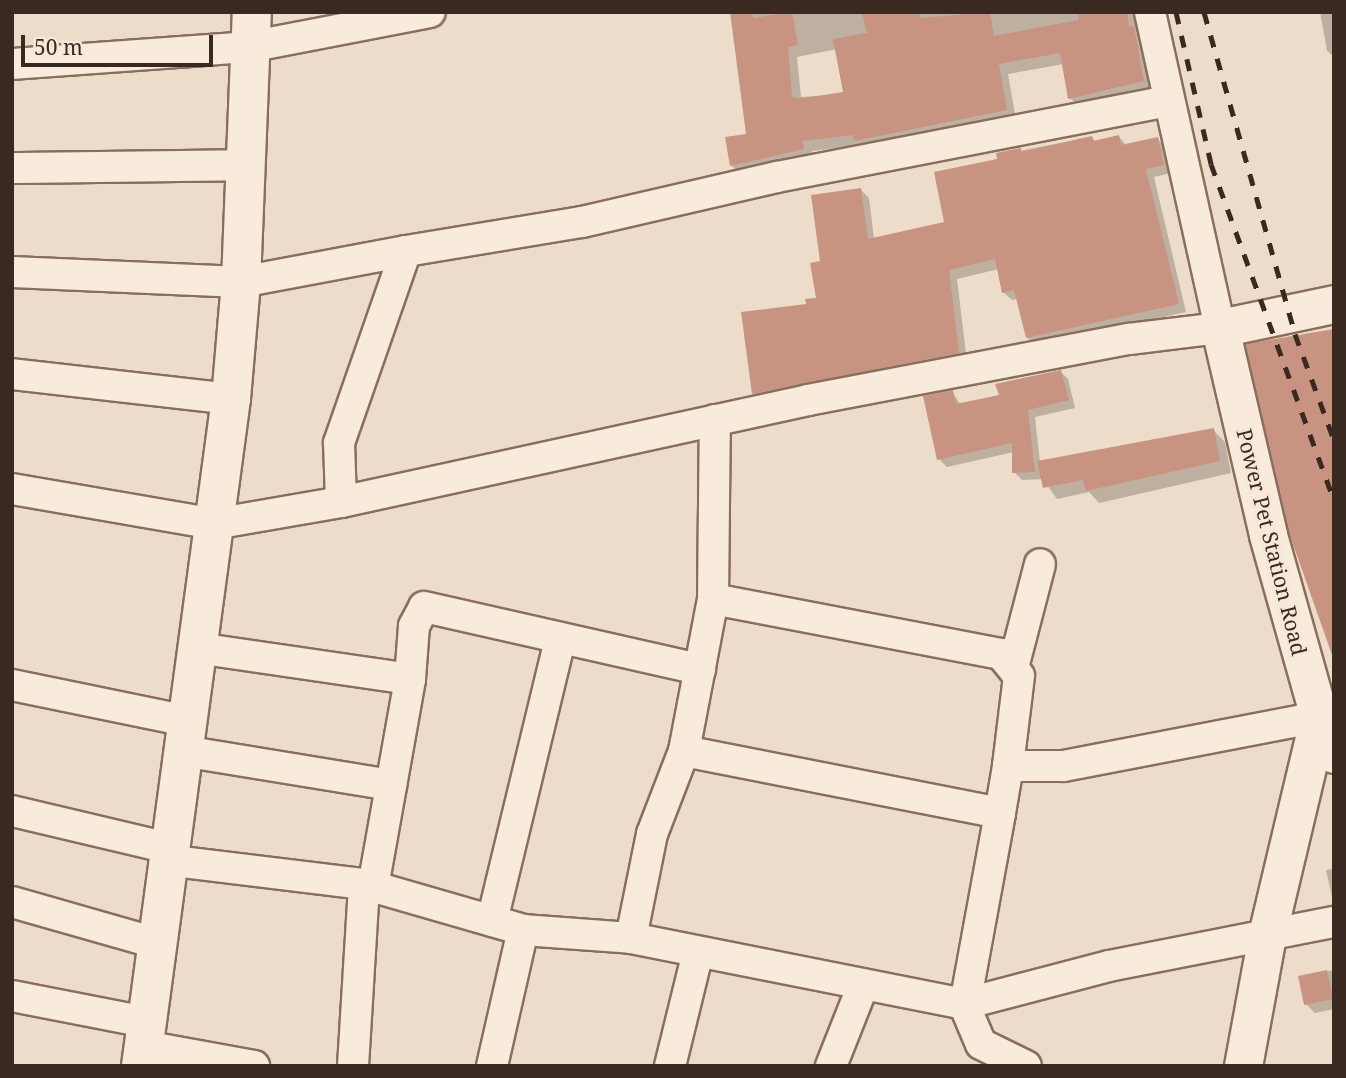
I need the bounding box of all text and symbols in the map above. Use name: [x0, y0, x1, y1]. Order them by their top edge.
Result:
scale bar: [24, 21, 217, 65]
text: 50 m: [34, 33, 83, 61]
street label: Power Pet Station Road: [1232, 426, 1312, 658]

